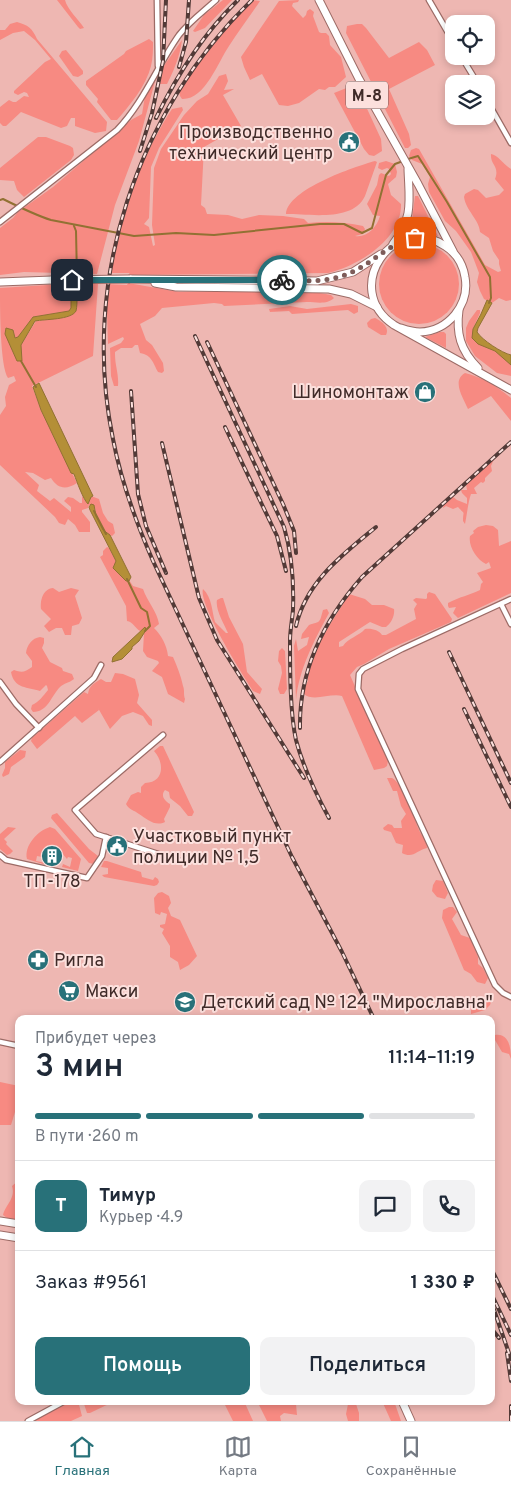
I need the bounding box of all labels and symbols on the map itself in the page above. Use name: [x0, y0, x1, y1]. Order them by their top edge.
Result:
road number: М-8: [346, 82, 388, 108]
place label: Производственно технический центр: [169, 122, 333, 166]
public building icon: Производственно технический центр: [337, 130, 361, 154]
pin: [394, 217, 436, 259]
courier: [257, 255, 307, 305]
pin: [51, 259, 93, 301]
shop icon: Шиномонтаж: [413, 380, 437, 404]
place label: Шиномонтаж: [292, 382, 409, 405]
place label: Участковый пункт полиции № 1,5: [133, 826, 291, 870]
public building icon: Участковый пункт полиции № 1,5: [105, 834, 129, 858]
building icon: ТП-178: [40, 844, 64, 868]
place label: ТП-178: [23, 871, 81, 894]
pharmacy icon: Ригла: [26, 948, 50, 972]
place label: Ригла: [54, 950, 104, 973]
supermarket icon: Макси: [57, 979, 81, 1003]
place label: Макси: [85, 981, 138, 1004]
school or university icon: Детский сад № 124 "Мирославна": [173, 990, 197, 1014]
place label: Детский сад № 124 "Мирославна": [201, 992, 493, 1015]

